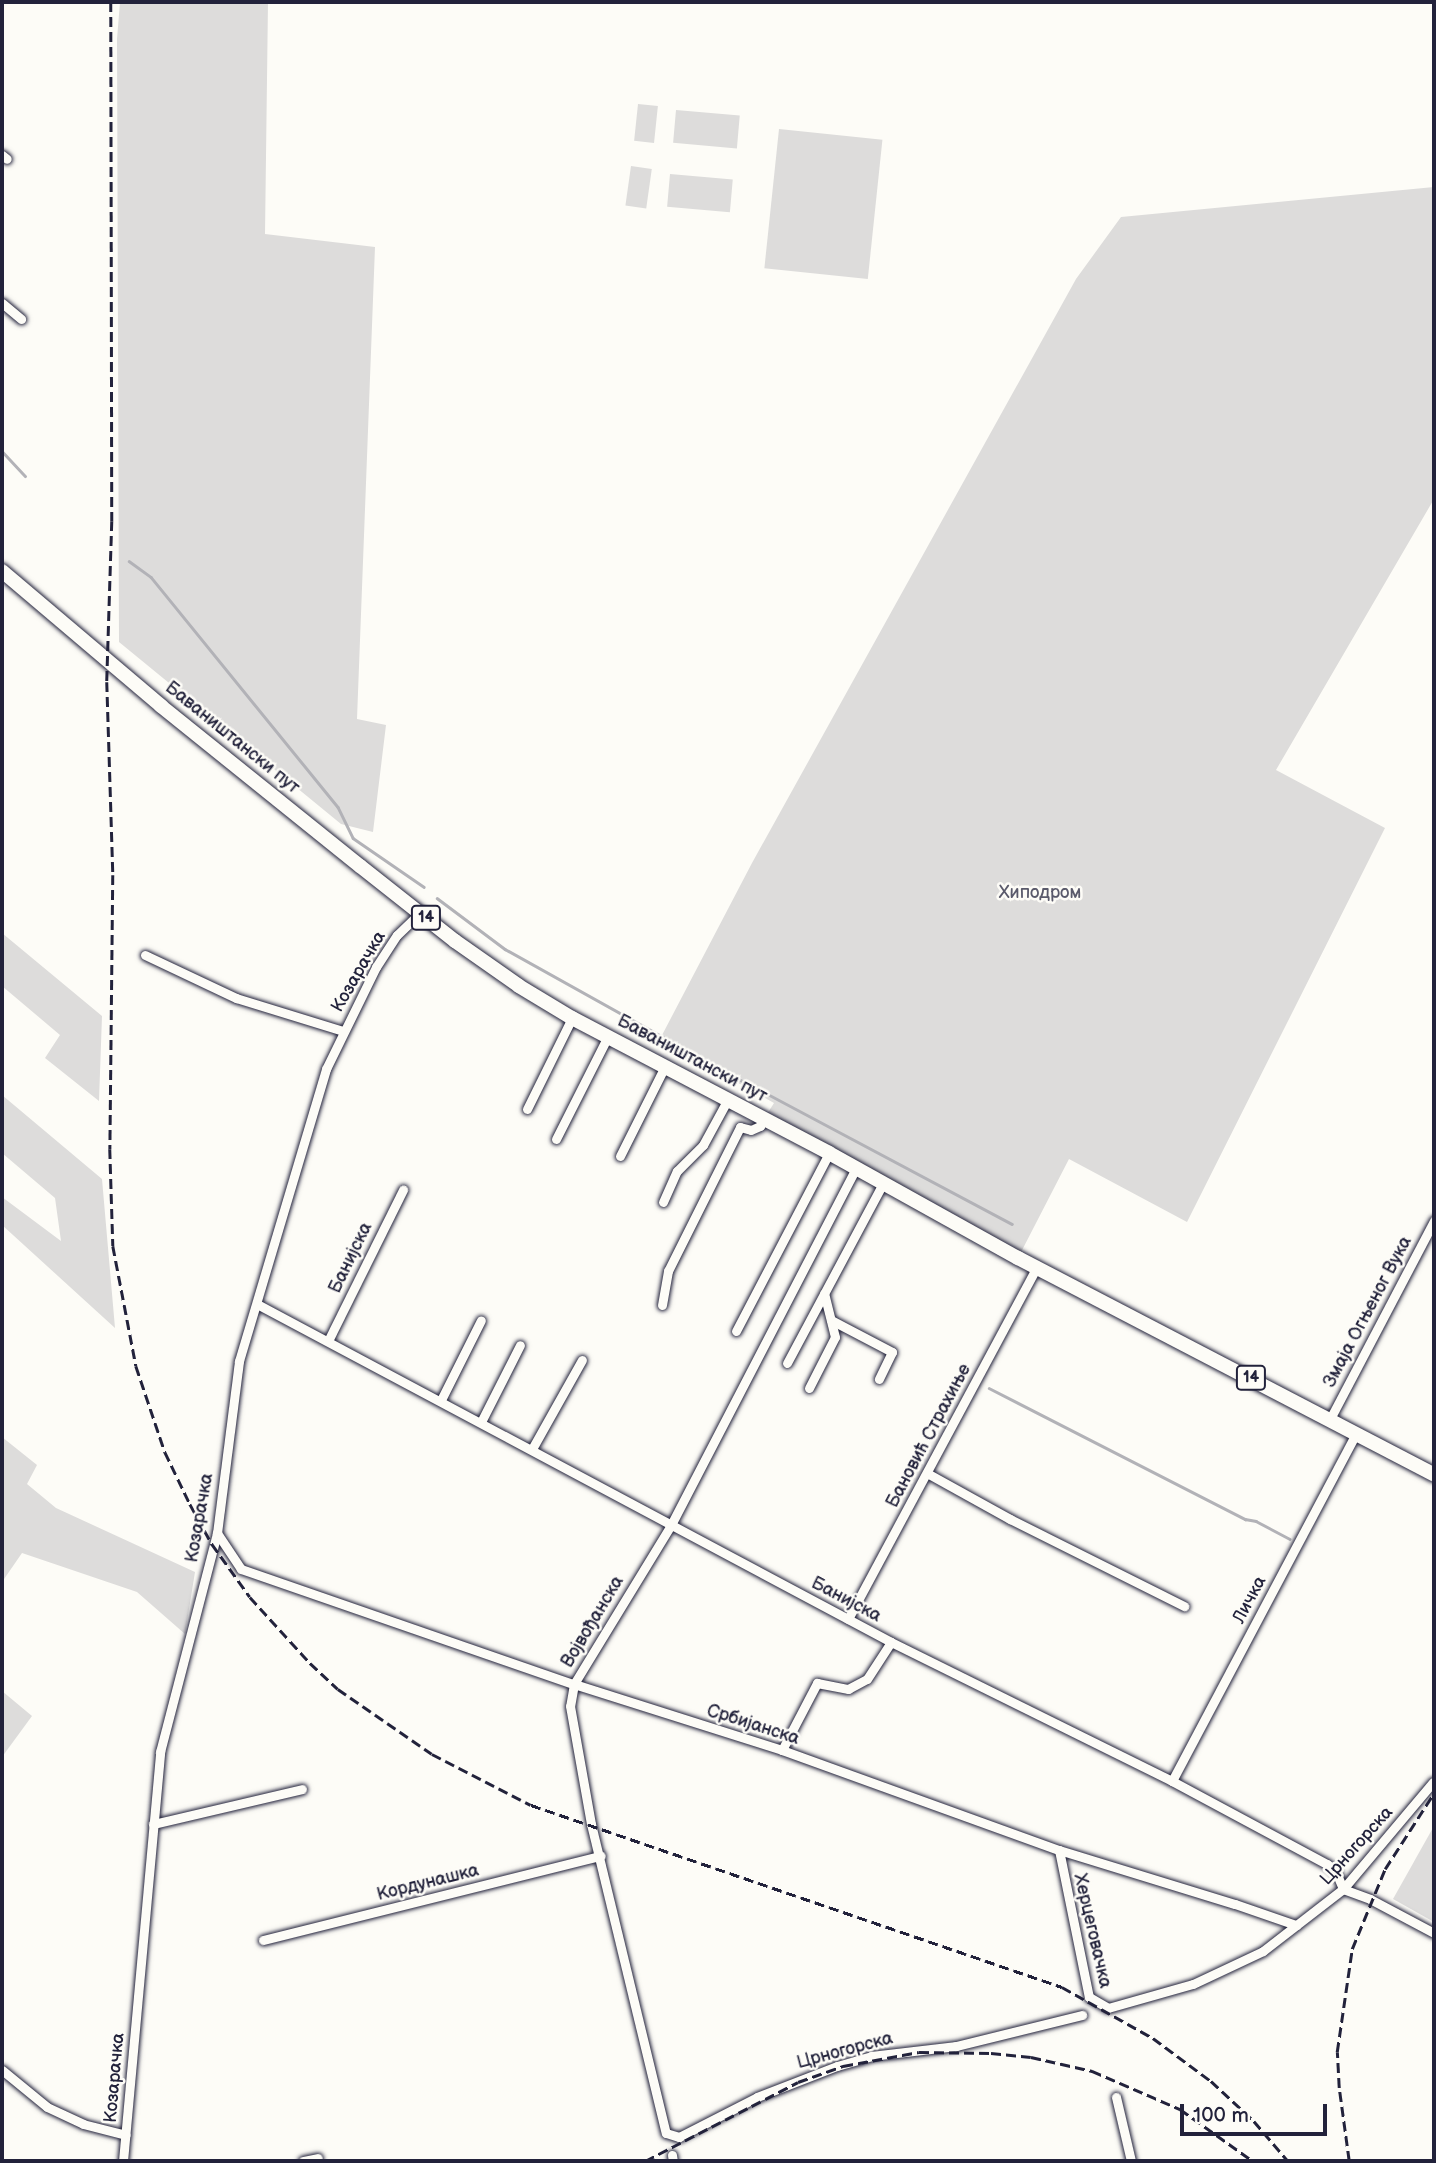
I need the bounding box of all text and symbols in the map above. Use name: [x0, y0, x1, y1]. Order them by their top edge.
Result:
street label: Баваништански пут: [160, 677, 304, 799]
park label: Хиподром: [999, 882, 1081, 904]
road number: 14: [410, 906, 442, 930]
street label: Козарачка: [327, 928, 391, 1016]
street label: Баваништански пут: [613, 1010, 771, 1108]
street label: Банијска: [325, 1219, 377, 1297]
street label: Змаја Огњеног Вука: [1319, 1233, 1417, 1391]
street label: Бановић Страхиње: [882, 1360, 976, 1512]
road number: 14: [1235, 1366, 1267, 1390]
street label: Козарачка: [182, 1472, 218, 1564]
street label: Војвођанска: [557, 1572, 629, 1672]
street label: Банијска: [807, 1573, 885, 1627]
street label: Личка: [1229, 1573, 1271, 1627]
street label: Србијанска: [704, 1700, 802, 1750]
street label: Црногорска: [1316, 1802, 1398, 1890]
street label: Кордунашка: [375, 1860, 481, 1906]
street label: Херцеговачка: [1068, 1872, 1116, 1990]
street label: Црногорска: [795, 2028, 895, 2074]
street label: Козарачка: [100, 2032, 130, 2124]
scale bar: [1184, 2090, 1331, 2134]
text: 100 m: [1193, 2103, 1249, 2128]

